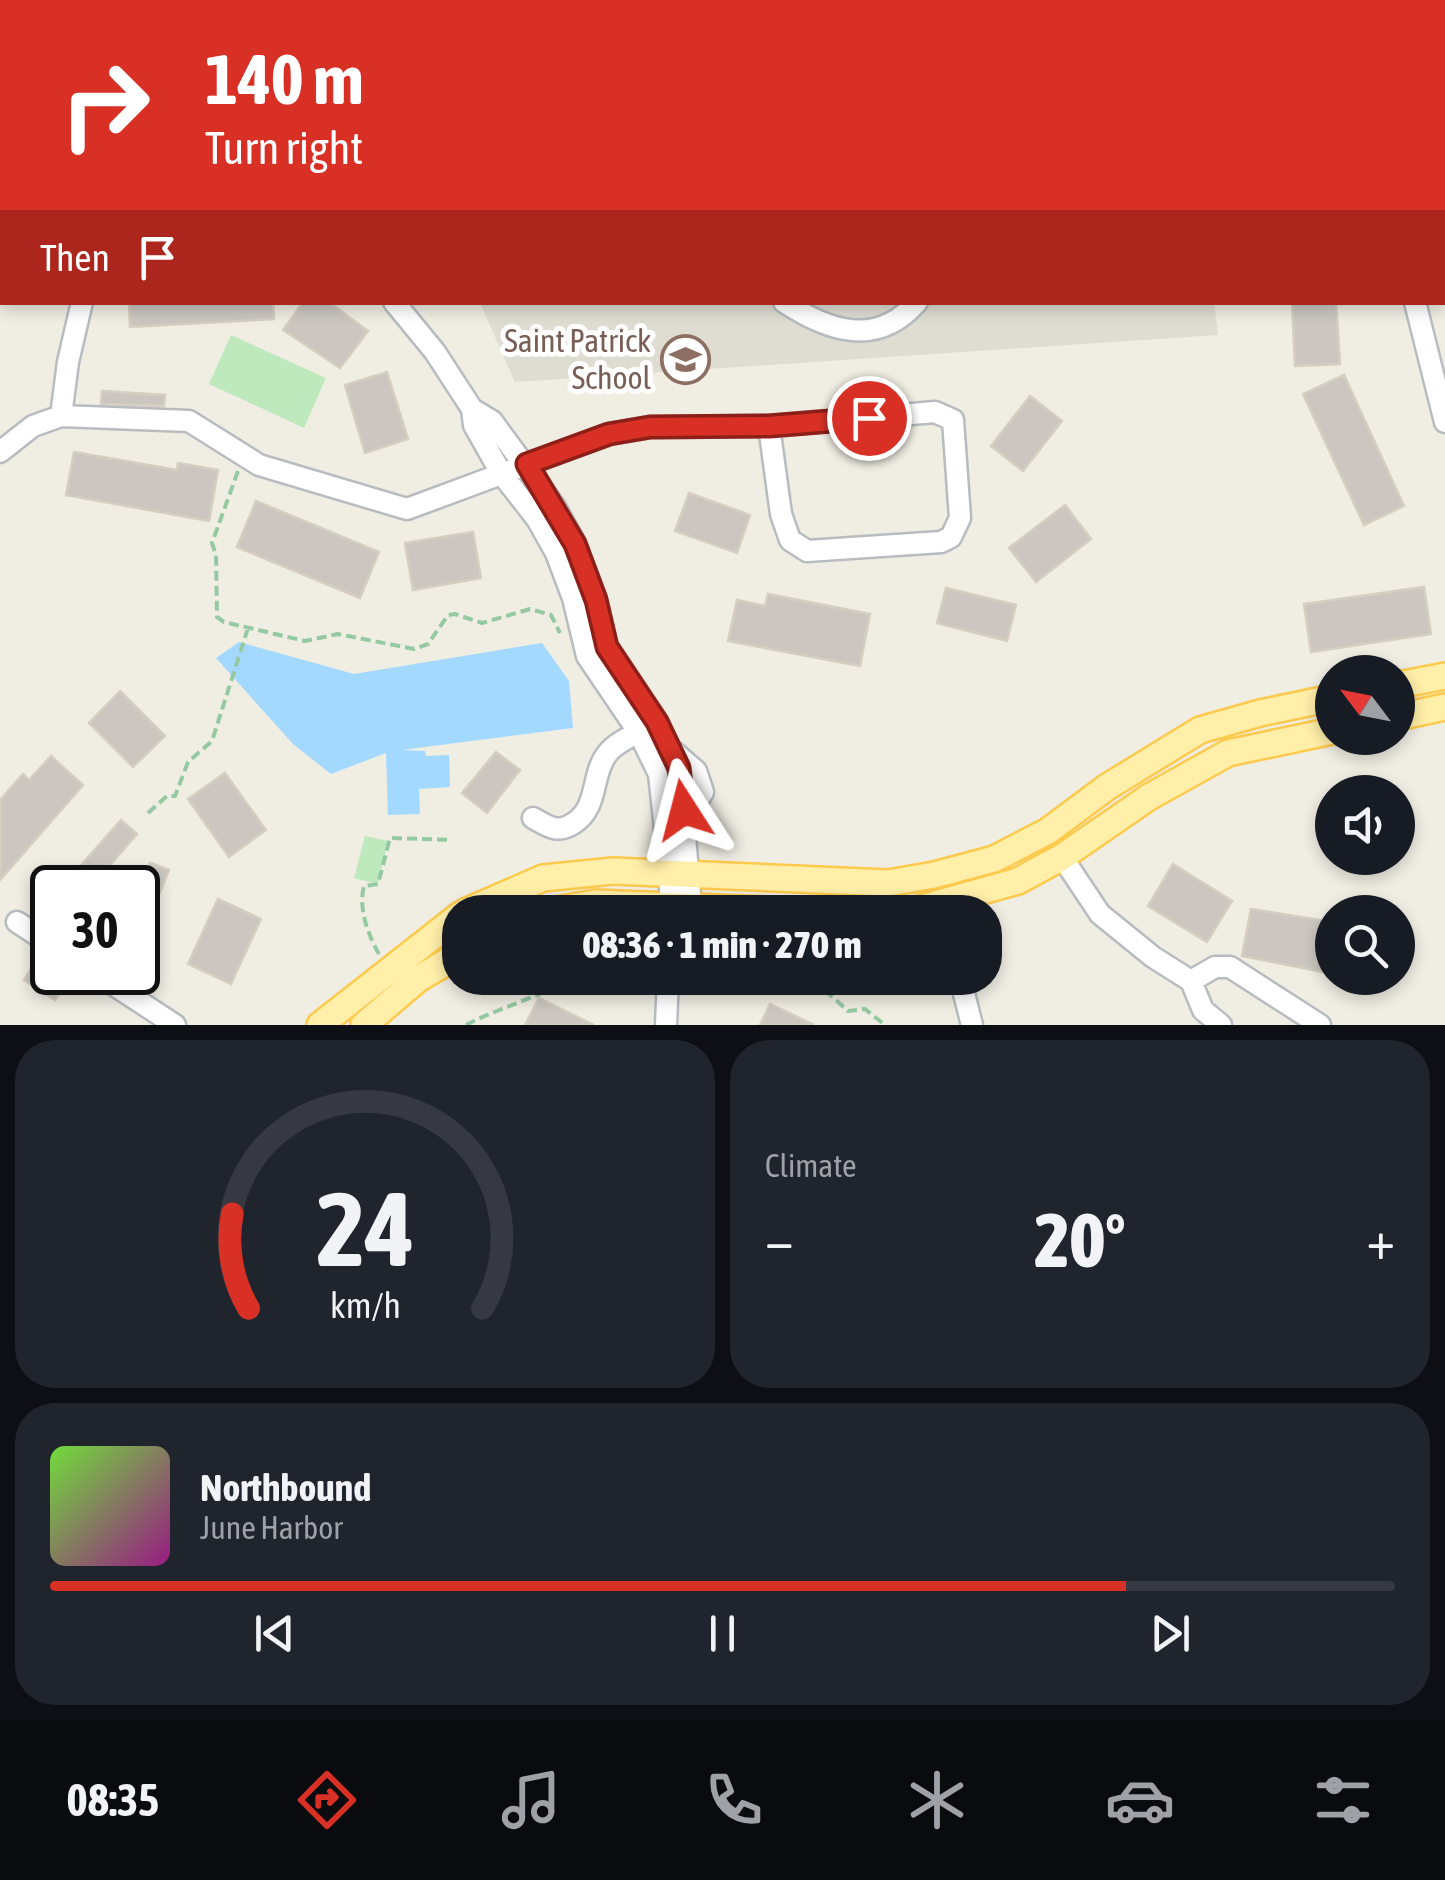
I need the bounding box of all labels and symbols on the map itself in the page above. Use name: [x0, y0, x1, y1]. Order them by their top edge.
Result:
place label: Saint Patrick School: [504, 322, 652, 396]
school or university icon: Saint Patrick School: [660, 333, 712, 385]
pin: [827, 376, 912, 461]
north arrow: [1315, 655, 1415, 755]
position arrow: [632, 758, 736, 862]
speed limit sign: 30: [30, 865, 160, 995]

